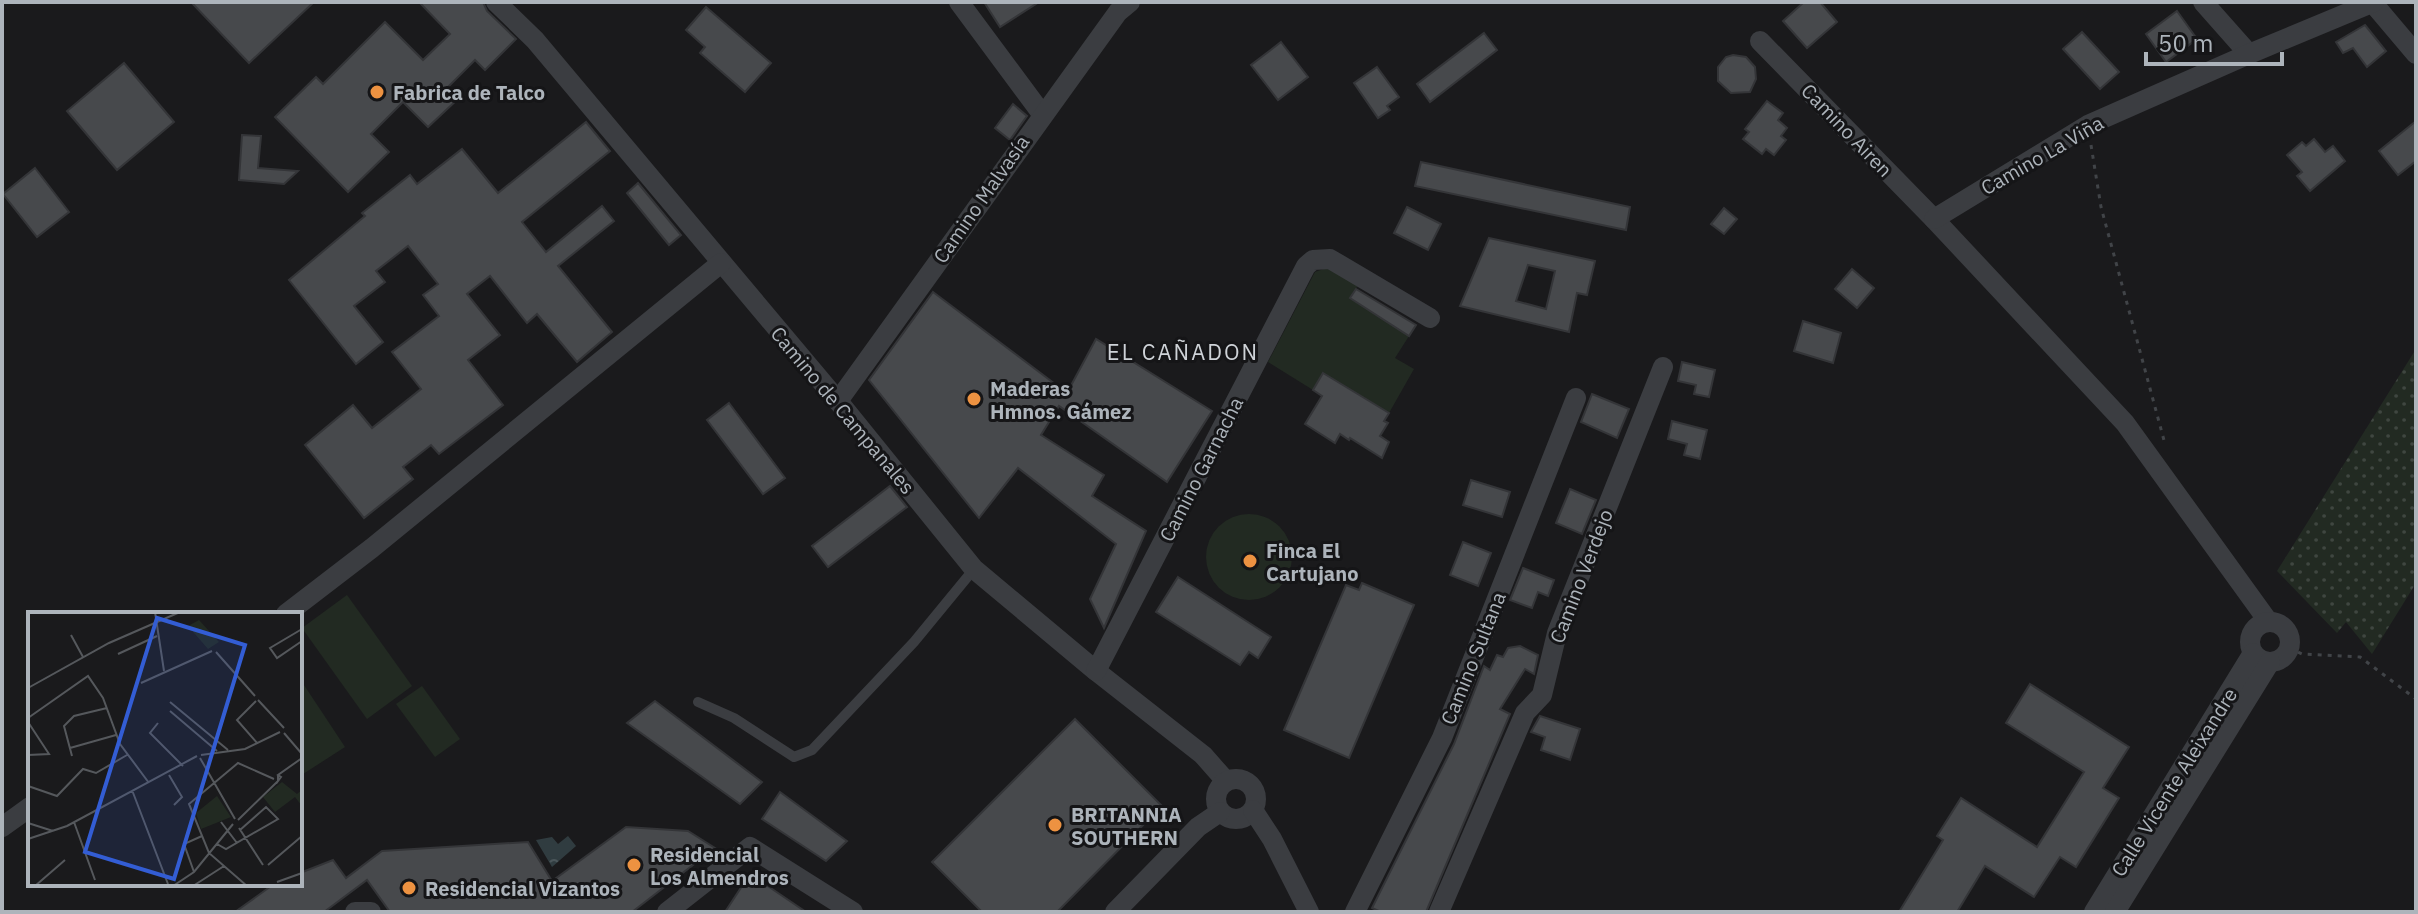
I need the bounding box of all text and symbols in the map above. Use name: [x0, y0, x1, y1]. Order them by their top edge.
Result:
scale bar: [2146, 16, 2282, 66]
text: 50 m: [2158, 27, 2213, 59]
street label: Camino Airen: [1796, 77, 1898, 183]
place label: Fabrica de Talco: [393, 79, 545, 106]
marker: Fabrica de Talco: [368, 83, 386, 101]
street label: Camino La Viña: [1976, 109, 2109, 201]
street label: Camino Malvasía: [927, 129, 1035, 268]
street label: Camino de Campanales: [765, 320, 921, 500]
district label: EL CAÑADON: [1107, 337, 1259, 366]
place label: Maderas Hmnos. Gámez: [990, 375, 1132, 425]
marker: Maderas Hmnos. Gámez: [965, 390, 983, 408]
street label: Camino Garnacha: [1153, 392, 1249, 546]
street label: Camino Verdejo: [1543, 505, 1619, 647]
place label: Finca El Cartujano: [1266, 537, 1358, 587]
marker: Finca El Cartujano: [1241, 552, 1259, 570]
street label: Camino Sultana: [1434, 587, 1512, 728]
inset map: [28, 612, 302, 886]
street label: Calle Vicente Aleixandre: [2105, 682, 2243, 882]
place label: BRITANNIA SOUTHERN: [1071, 801, 1182, 851]
marker: BRITANNIA SOUTHERN: [1046, 816, 1064, 834]
place label: Residencial Los Almendros: [650, 841, 789, 891]
marker: Residencial Los Almendros: [625, 856, 643, 874]
place label: Residencial Vizantos: [425, 875, 620, 902]
marker: Residencial Vizantos: [400, 879, 418, 897]

